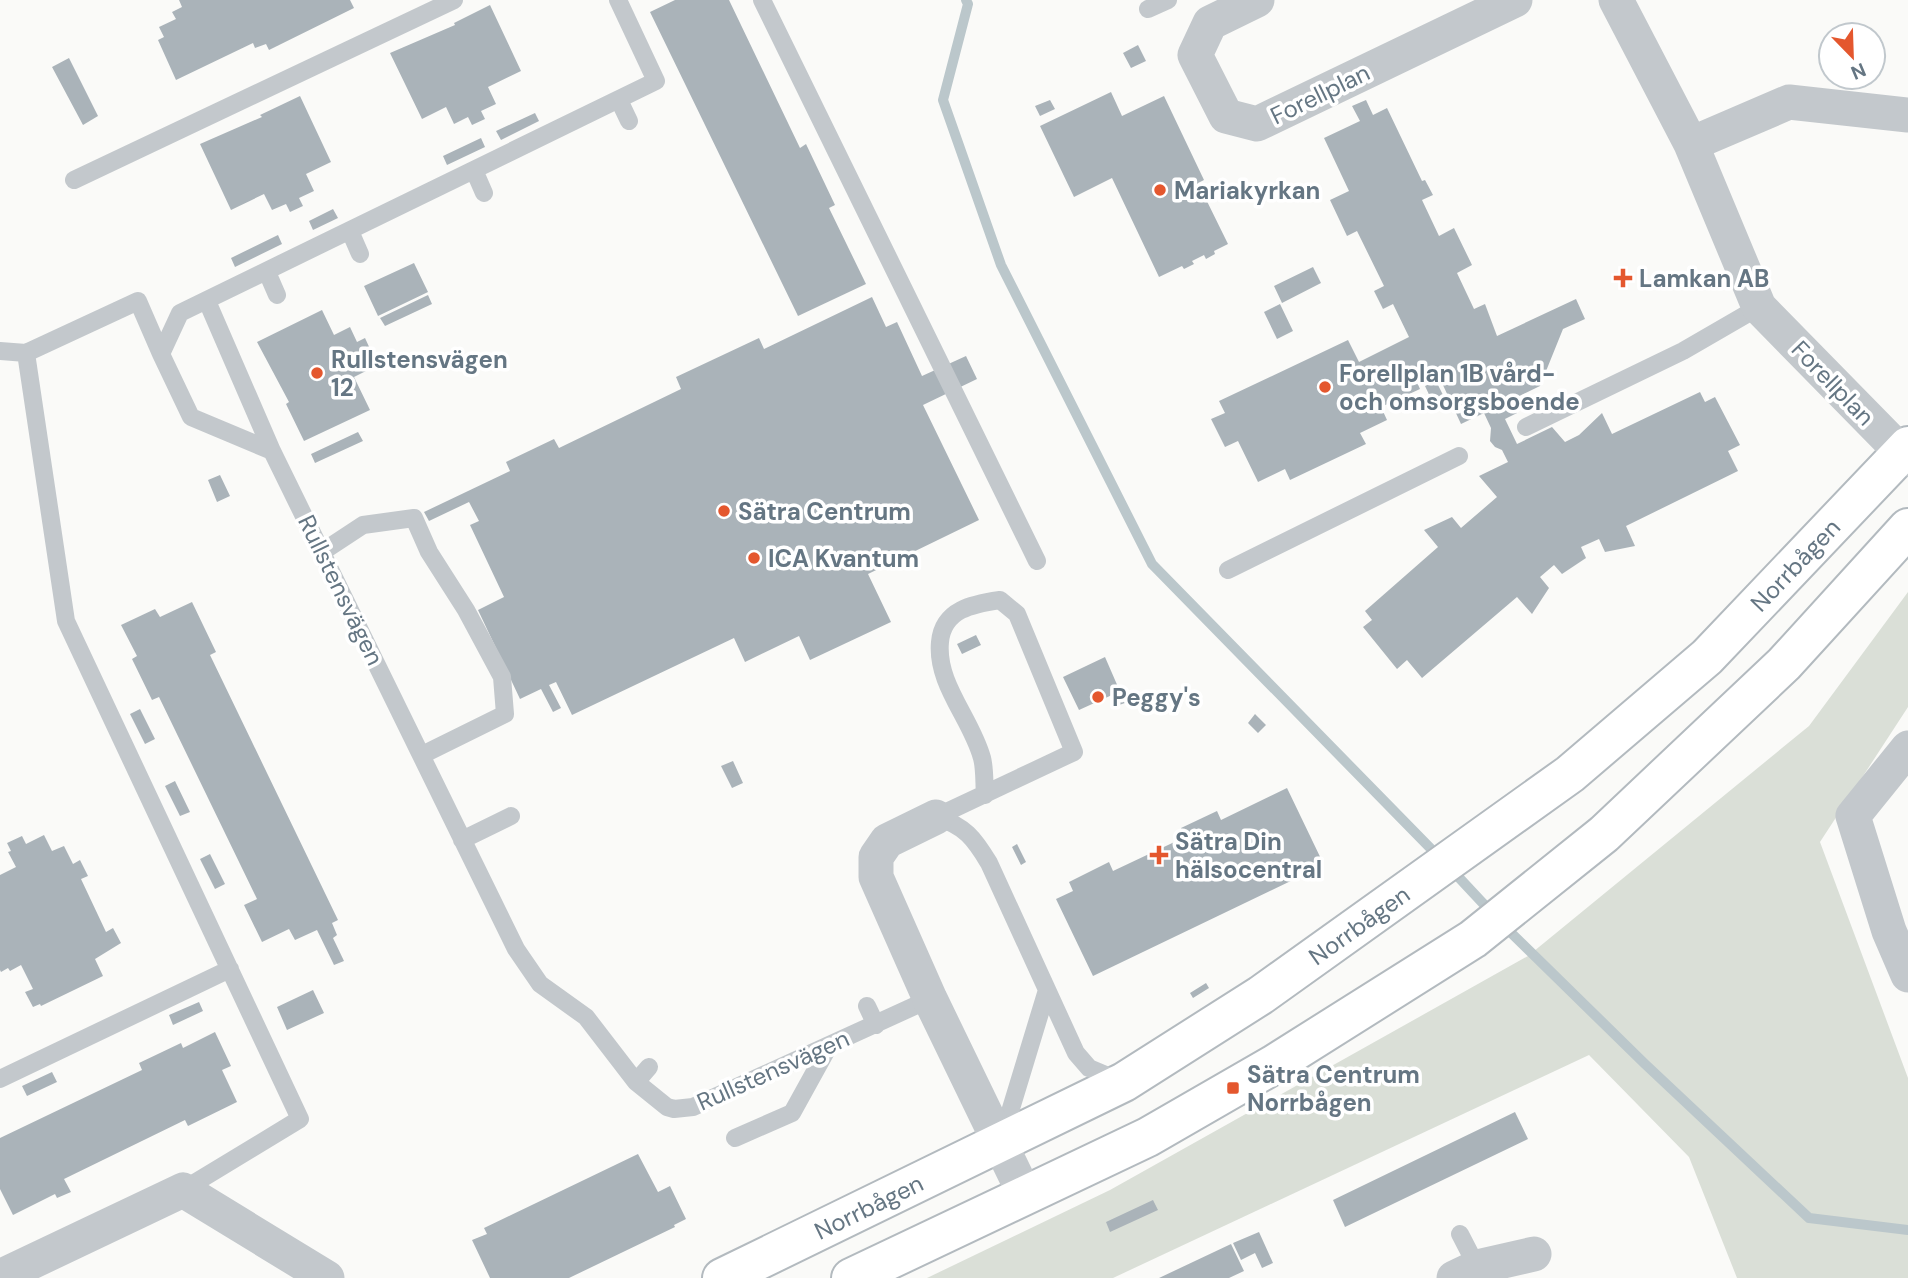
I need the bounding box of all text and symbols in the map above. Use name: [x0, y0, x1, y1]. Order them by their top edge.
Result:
north arrow: [1817, 21, 1887, 91]
street label: Forellplan: [1265, 57, 1375, 131]
text: N: [1847, 57, 1870, 85]
place label: Mariakyrkan: [1174, 175, 1320, 206]
marker: Mariakyrkan: [1152, 182, 1168, 198]
place label: Lamkan AB: [1639, 263, 1769, 294]
marker: Lamkan AB: [1613, 268, 1633, 288]
street label: Forellplan: [1785, 334, 1881, 432]
place label: Rullstensvägen 12: [331, 344, 508, 403]
place label: Forellplan 1B vård- och omsorgsboende: [1339, 358, 1580, 417]
marker: Rullstensvägen 12: [309, 365, 325, 381]
marker: Forellplan 1B vård- och omsorgsboende: [1317, 379, 1333, 395]
place label: Sätra Centrum: [738, 496, 911, 527]
marker: Sätra Centrum: [716, 503, 732, 519]
street label: Rullstensvägen: [291, 510, 391, 670]
street label: Norrbågen: [1743, 512, 1846, 618]
place label: ICA Kvantum: [768, 543, 919, 574]
marker: ICA Kvantum: [746, 550, 762, 566]
place label: Peggy's: [1112, 682, 1201, 713]
marker: Peggy's: [1090, 689, 1106, 705]
place label: Sätra Din hälsocentral: [1175, 826, 1322, 885]
marker: Sätra Din hälsocentral: [1149, 845, 1169, 865]
street label: Norrbågen: [1302, 878, 1416, 972]
street label: Rullstensvägen: [692, 1023, 854, 1117]
place label: Sätra Centrum Norrbågen: [1247, 1059, 1420, 1118]
marker: Sätra Centrum Norrbågen: [1225, 1080, 1241, 1096]
street label: Norrbågen: [809, 1167, 928, 1246]

